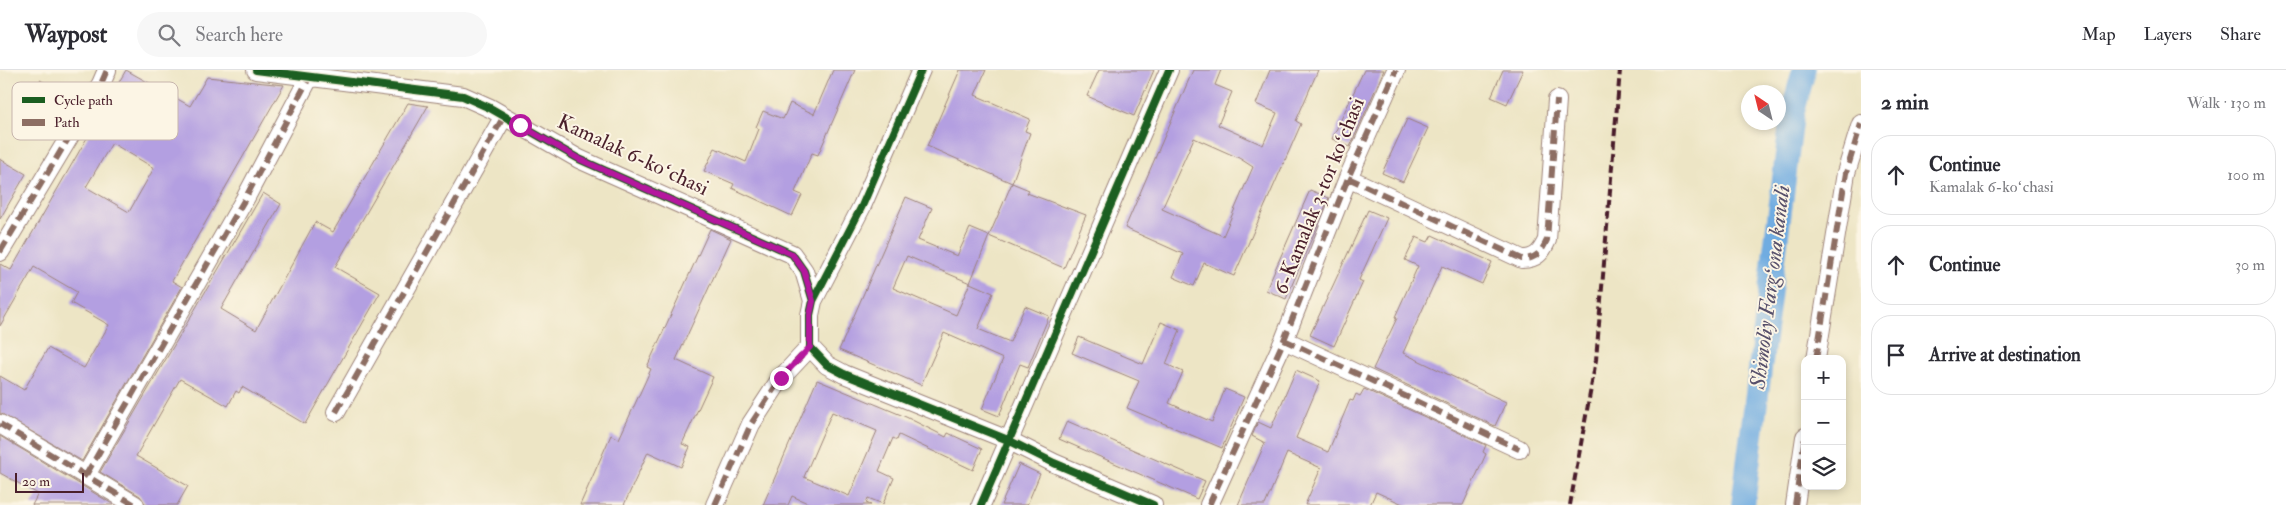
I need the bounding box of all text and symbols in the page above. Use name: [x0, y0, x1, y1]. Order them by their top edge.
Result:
search box: [137, 12, 487, 57]
text: Waypost: [25, 19, 107, 50]
icon: search: [155, 21, 183, 49]
text: Search here: [195, 23, 283, 47]
text: Map: [2082, 23, 2116, 46]
text: Layers: [2144, 23, 2192, 46]
text: Share: [2220, 23, 2261, 46]
legend: [12, 82, 178, 140]
north arrow: [1741, 85, 1786, 130]
text: 2 min: [1881, 89, 1929, 116]
text: Cycle path: [54, 92, 114, 110]
street label: 6-Kamalak 3-tor koʻchasi: [1267, 93, 1371, 298]
text: Walk · 130 m: [2187, 93, 2266, 113]
street label: Kamalak 6-koʻchasi: [553, 108, 713, 202]
text: Path: [54, 114, 80, 131]
route start: [509, 114, 532, 137]
text: Continue: [1929, 153, 2000, 177]
icon: ahead: [1882, 161, 1910, 189]
text: 100 m: [2227, 165, 2265, 185]
text: Kamalak 6-koʻchasi: [1929, 177, 2054, 197]
water label: Shimoliy Fargʻona kanali: [1743, 183, 1796, 392]
icon: ahead: [1882, 251, 1910, 279]
text: Continue: [1929, 253, 2000, 277]
text: 30 m: [2235, 255, 2265, 275]
icon: arrive: [1882, 341, 1910, 369]
text: Arrive at destination: [1929, 343, 2081, 367]
map controls: [1801, 355, 1846, 490]
button: +: [1801, 355, 1846, 400]
route end: [770, 367, 793, 390]
button: −: [1801, 400, 1846, 445]
button: layers: [1801, 445, 1846, 490]
scale bar: [15, 470, 84, 493]
text: 20 m: [22, 473, 50, 490]

